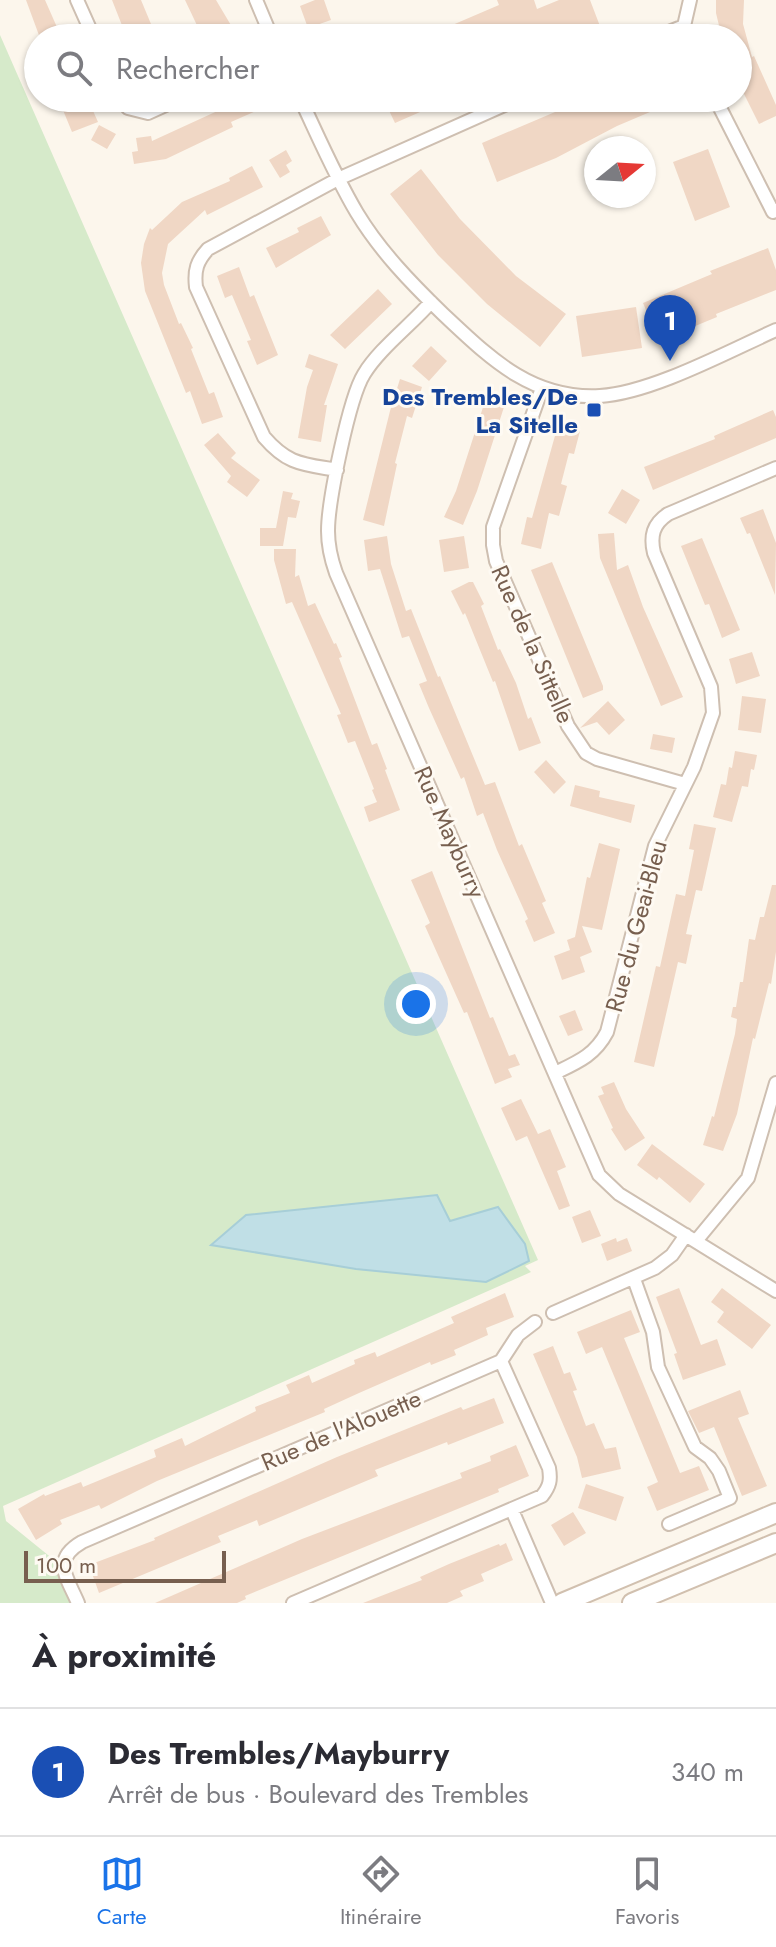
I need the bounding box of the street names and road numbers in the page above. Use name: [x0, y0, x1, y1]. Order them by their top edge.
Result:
street label: Rue de la Sittelle: [482, 559, 584, 729]
street label: Rue Mayburry: [405, 760, 495, 904]
street label: Rue du Geai-Bleu: [596, 836, 676, 1016]
street label: Rue de l'Alouette: [256, 1381, 426, 1479]

